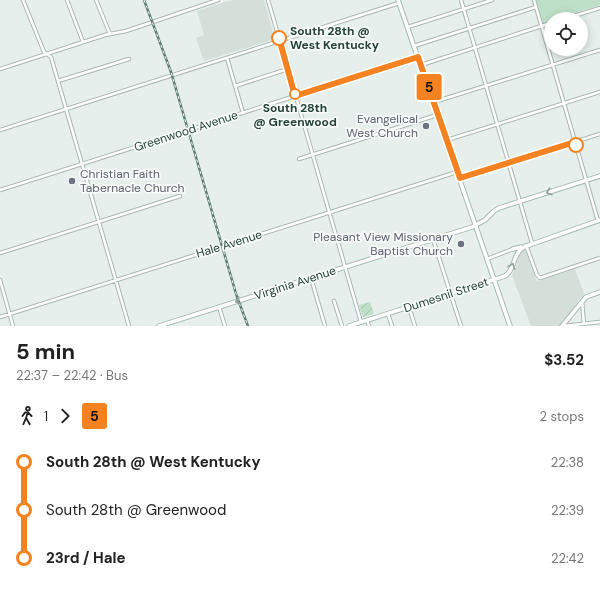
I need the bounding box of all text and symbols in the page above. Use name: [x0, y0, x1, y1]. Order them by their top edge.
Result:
map controls: [544, 12, 588, 56]
button: locate: [544, 12, 588, 56]
place label: South 28th @ West Kentucky: [290, 23, 380, 53]
marker: South 28th @ West Kentucky: [271, 30, 287, 46]
line badge: 5: [416, 74, 442, 100]
text: 5: [425, 78, 433, 96]
marker: South 28th @ Greenwood: [289, 88, 301, 100]
place label: South 28th @ Greenwood: [253, 100, 337, 130]
street label: Greenwood Avenue: [132, 107, 240, 155]
place label: Evangelical West Church: [346, 111, 418, 141]
marker: Evangelical West Church: [421, 121, 431, 131]
unlabelled marker: [568, 137, 584, 153]
place label: Christian Faith Tabernacle Church: [80, 166, 185, 196]
marker: Christian Faith Tabernacle Church: [67, 176, 77, 186]
one-way arrow: [546, 187, 553, 196]
street label: Hale Avenue: [194, 226, 264, 262]
place label: Pleasant View Missionary Baptist Church: [313, 229, 453, 259]
marker: Pleasant View Missionary Baptist Church: [456, 239, 466, 249]
street label: Virginia Avenue: [252, 262, 338, 304]
one-way arrow: [508, 262, 516, 269]
street label: Dumesnil Street: [402, 274, 491, 316]
one-way arrow: [235, 296, 242, 305]
text: 5 min: [16, 337, 75, 366]
text: $3.52: [544, 350, 584, 370]
text: 22:37 – 22:42 · Bus: [16, 367, 128, 384]
icon: walk: [16, 405, 38, 427]
icon: forward: [54, 405, 76, 427]
text: 5: [90, 407, 99, 425]
text: 1: [44, 408, 48, 425]
text: 2 stops: [540, 408, 584, 425]
text: South 28th @ West Kentucky: [46, 452, 261, 472]
text: 22:38: [551, 454, 584, 471]
text: South 28th @ Greenwood: [46, 500, 226, 520]
text: 22:39: [551, 502, 584, 519]
text: 23rd / Hale: [46, 548, 126, 568]
text: 22:42: [551, 550, 584, 567]

